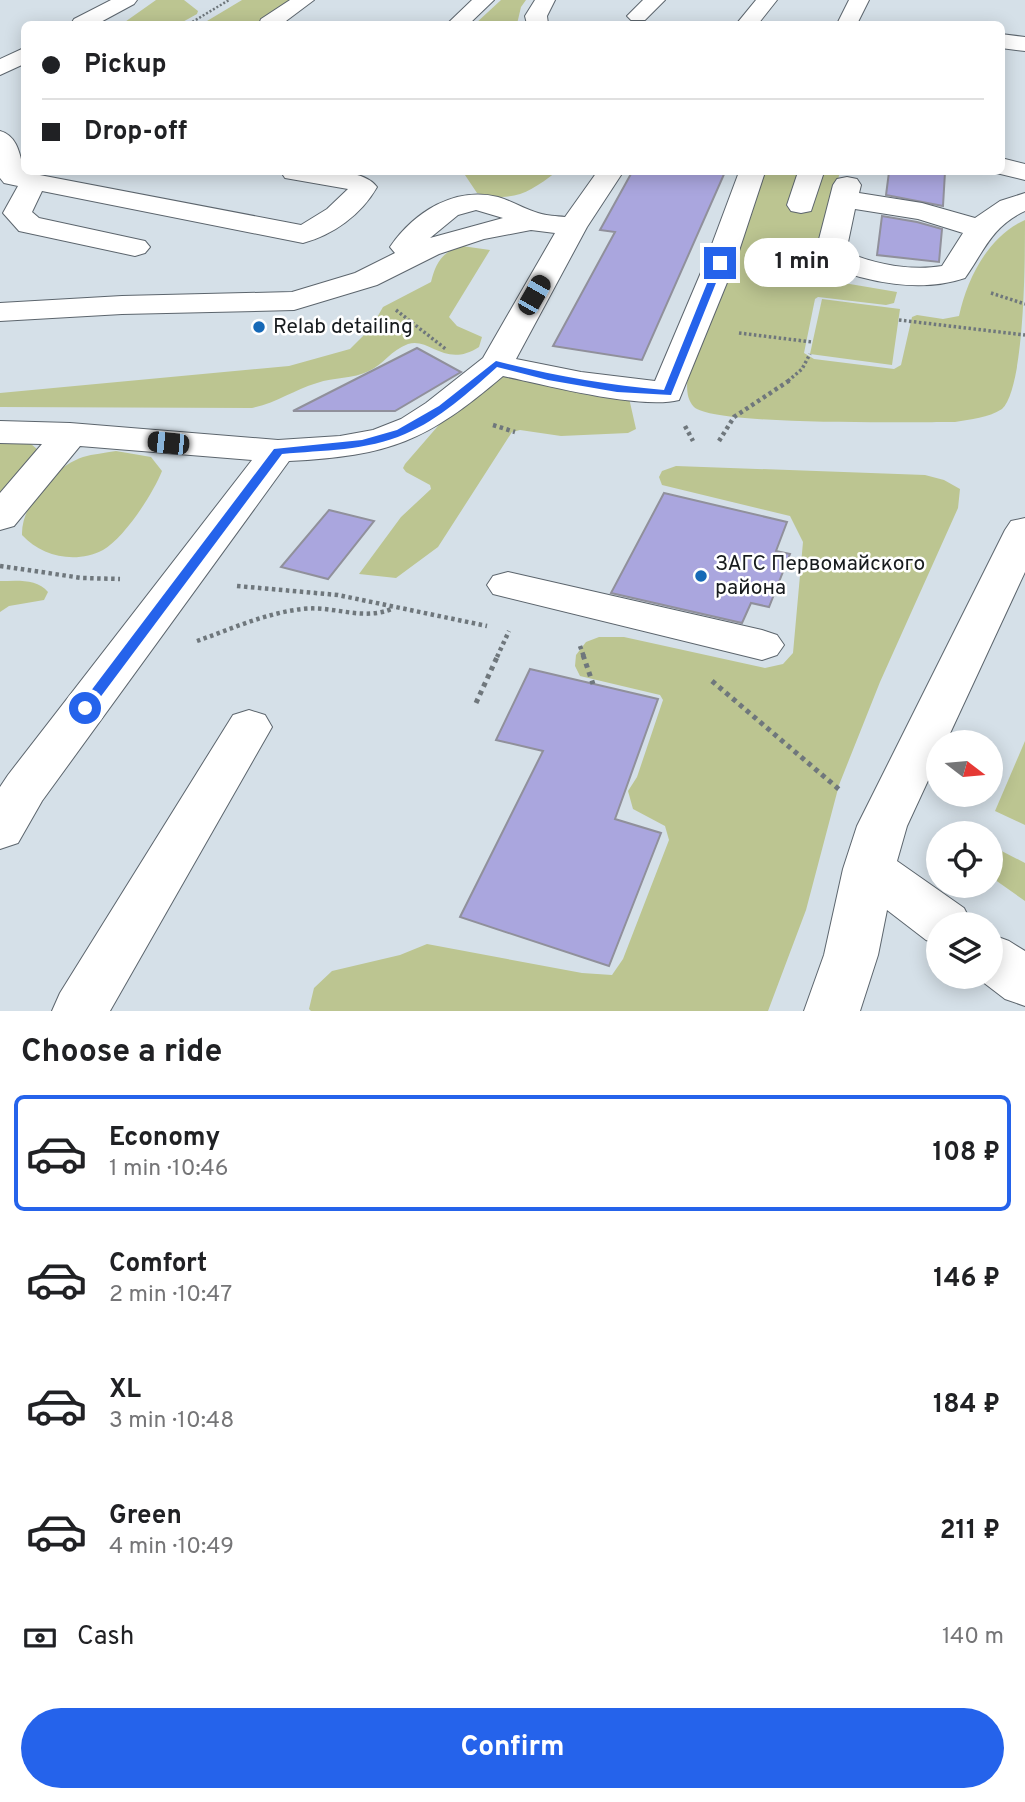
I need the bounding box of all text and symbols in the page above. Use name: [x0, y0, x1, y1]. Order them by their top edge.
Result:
text: Pickup: [84, 49, 167, 82]
text: Drop-off: [84, 116, 187, 149]
callout: 1 min: [744, 238, 860, 288]
route end: [704, 247, 736, 279]
text: 1 min: [774, 248, 830, 277]
car: [515, 272, 554, 318]
place label: Relab detailing: [273, 314, 413, 341]
marker: Relab detailing: [251, 319, 267, 335]
car: [147, 430, 190, 456]
place label: ЗАГС Первомайского района: [715, 551, 925, 602]
marker: ЗАГС Первомайского района: [693, 568, 709, 584]
route start: [69, 692, 101, 724]
north arrow: [926, 730, 1003, 807]
map controls: [926, 730, 1003, 989]
button: locate: [926, 821, 1003, 898]
button: layers: [926, 912, 1003, 989]
text: Choose a ride: [21, 1033, 222, 1073]
icon: car: [25, 1122, 88, 1185]
text: Economy: [109, 1122, 220, 1155]
text: 108 ₽: [933, 1137, 1000, 1170]
text: 1 min · 10:46: [109, 1155, 229, 1184]
icon: car: [25, 1248, 88, 1311]
text: Comfort: [109, 1248, 207, 1281]
text: 146 ₽: [933, 1263, 1000, 1296]
text: 2 min · 10:47: [109, 1281, 232, 1310]
icon: car: [25, 1374, 88, 1437]
text: XL: [109, 1374, 141, 1407]
text: 184 ₽: [933, 1389, 1000, 1422]
text: 3 min · 10:48: [109, 1407, 234, 1436]
icon: car: [25, 1500, 88, 1563]
text: Green: [109, 1500, 182, 1533]
text: 211 ₽: [940, 1515, 1000, 1548]
text: 4 min · 10:49: [109, 1533, 234, 1562]
icon: cash: [21, 1619, 59, 1657]
text: Cash: [77, 1621, 134, 1654]
text: 140 m: [942, 1623, 1004, 1652]
button: Confirm: [21, 1708, 1004, 1788]

